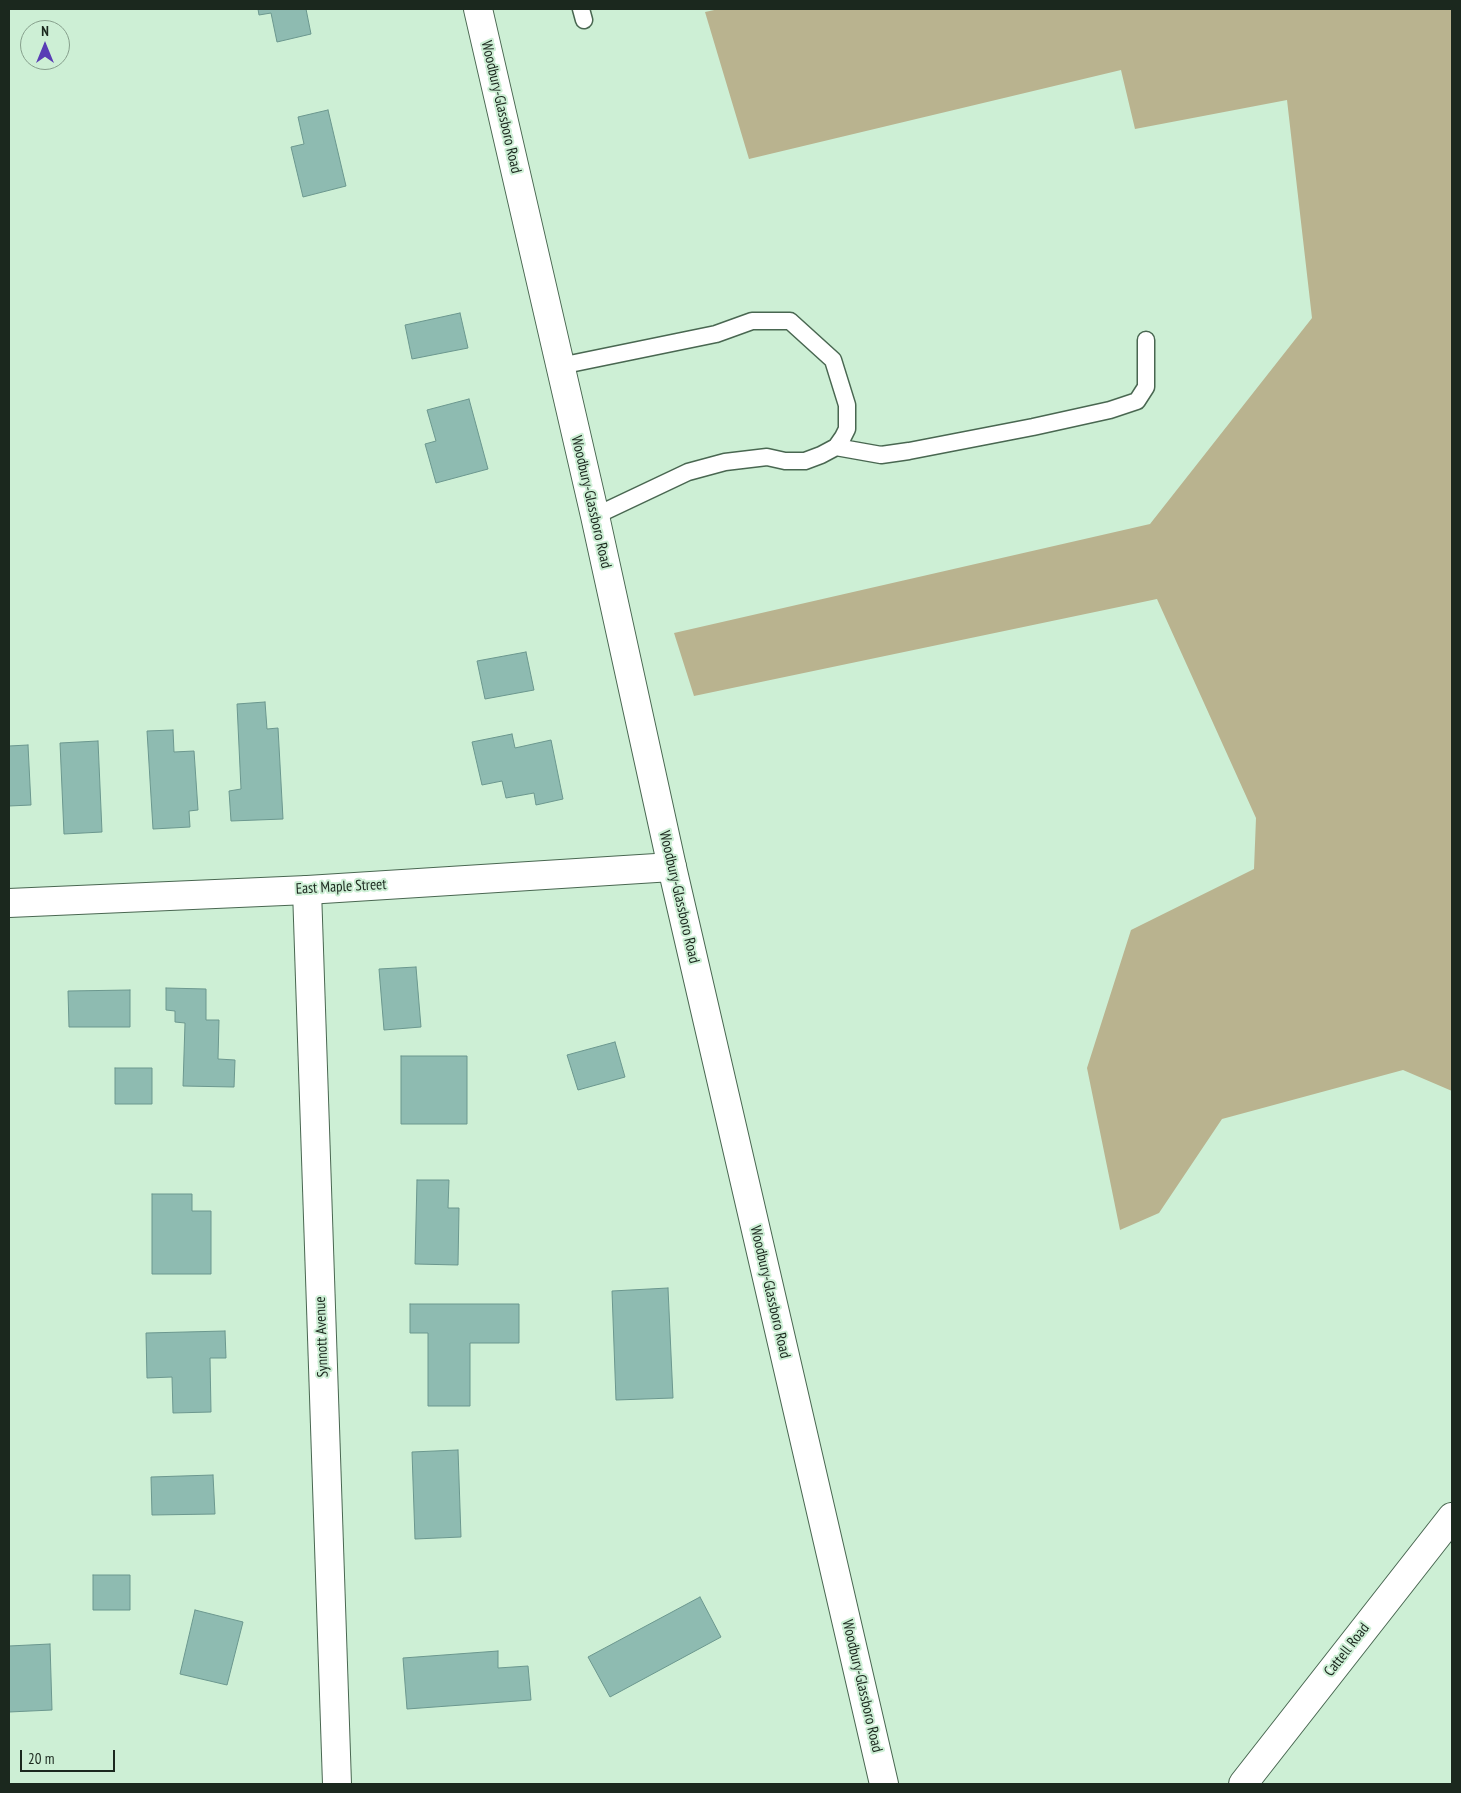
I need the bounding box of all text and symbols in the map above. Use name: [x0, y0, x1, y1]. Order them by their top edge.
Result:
north arrow: [20, 20, 70, 70]
text: N: [41, 22, 49, 40]
street label: Woodbury-Glassboro Road: [477, 39, 525, 175]
street label: Woodbury-Glassboro Road: [567, 434, 615, 570]
street label: Woodbury-Glassboro Road: [655, 829, 703, 965]
street label: East Maple Street: [295, 876, 387, 898]
street label: Woodbury-Glassboro Road: [746, 1224, 794, 1360]
street label: Synnott Avenue: [312, 1296, 332, 1378]
street label: Woodbury-Glassboro Road: [838, 1618, 886, 1754]
street label: Cattell Road: [1321, 1620, 1373, 1680]
scale bar: [22, 1740, 118, 1772]
text: 20 m: [28, 1749, 54, 1768]

